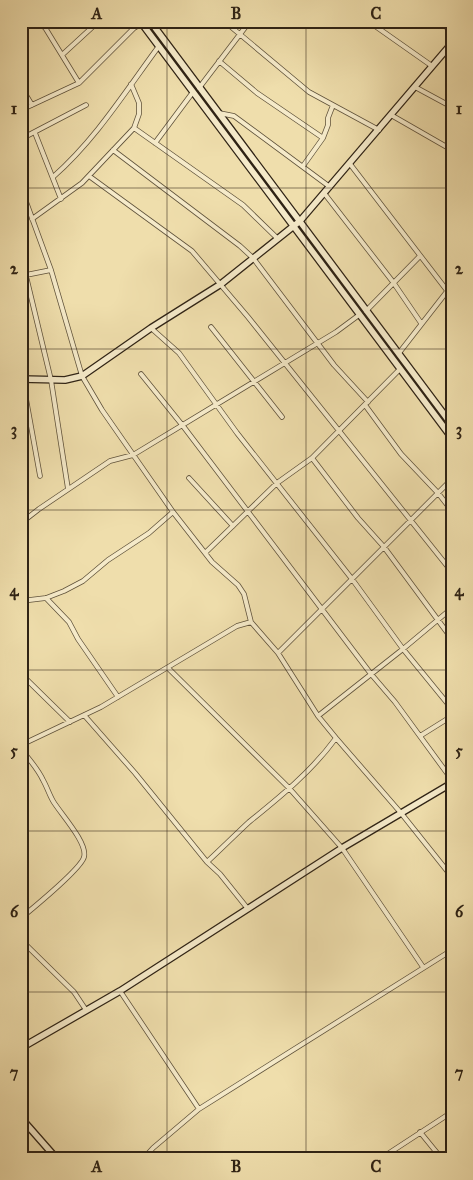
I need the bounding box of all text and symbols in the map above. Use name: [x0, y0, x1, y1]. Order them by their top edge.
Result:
text: A: [91, 4, 103, 23]
text: B: [231, 4, 241, 23]
text: C: [371, 4, 382, 23]
text: 1: [11, 99, 18, 118]
text: 1: [456, 99, 463, 118]
text: 2: [10, 259, 19, 278]
text: 2: [455, 259, 464, 278]
text: 3: [11, 420, 17, 440]
text: 3: [456, 420, 462, 440]
text: 4: [10, 581, 20, 601]
text: 4: [455, 581, 465, 601]
text: 5: [10, 741, 18, 760]
text: 5: [455, 741, 463, 760]
text: 6: [10, 902, 19, 921]
text: 6: [455, 902, 464, 921]
text: 7: [10, 1063, 19, 1082]
text: 7: [455, 1063, 464, 1082]
text: A: [91, 1157, 103, 1176]
text: B: [231, 1157, 241, 1176]
text: C: [371, 1157, 382, 1176]

